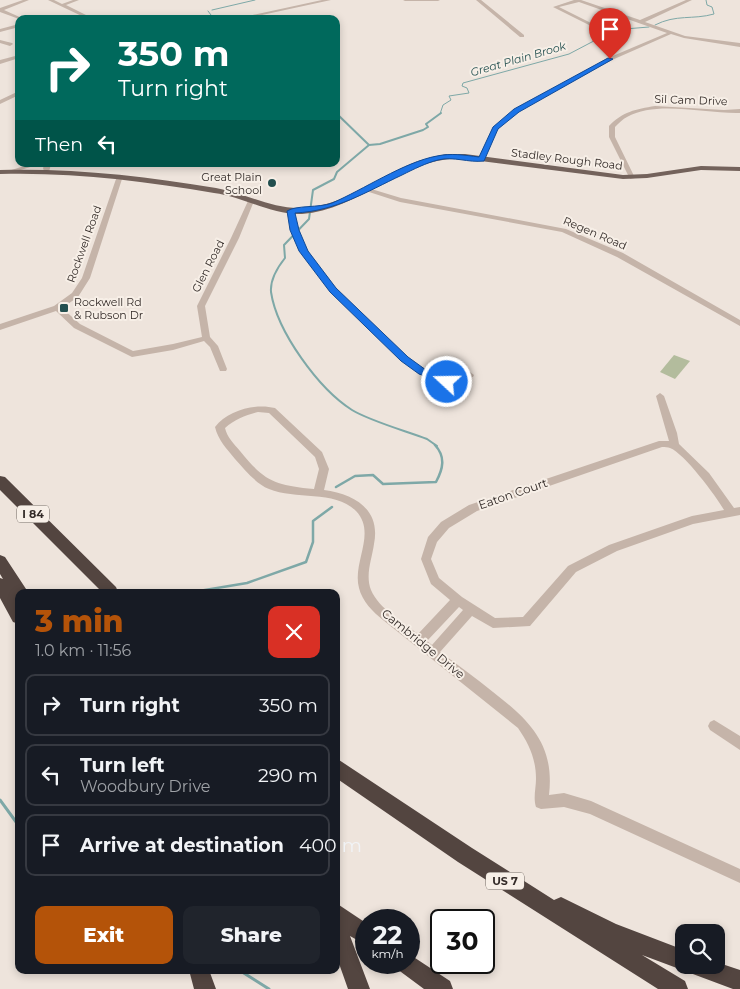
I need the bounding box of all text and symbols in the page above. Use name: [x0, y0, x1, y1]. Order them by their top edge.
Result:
pin: [589, 8, 631, 59]
icon: arrive: [596, 15, 624, 43]
text: 350 m: [118, 32, 230, 75]
icon: right: [35, 35, 100, 100]
water label: Great Plain Brook: [469, 39, 568, 79]
text: Turn right: [118, 75, 228, 102]
street label: Sil Cam Drive: [654, 92, 728, 108]
icon: left: [93, 130, 121, 158]
text: Then: [35, 133, 83, 156]
street label: Stadley Rough Road: [510, 145, 624, 173]
place label: Great Plain School: [201, 170, 262, 197]
marker: Great Plain School: [266, 177, 278, 189]
street label: Rockwell Road: [64, 204, 104, 284]
street label: Regen Road: [561, 213, 629, 253]
street label: Glen Road: [189, 237, 227, 295]
place label: Rockwell Rd & Rubson Dr: [74, 295, 143, 322]
marker: Rockwell Rd & Rubson Dr: [58, 302, 70, 314]
position arrow: [420, 355, 472, 407]
street label: Eaton Court: [476, 475, 549, 512]
road number: I 84: [17, 506, 49, 522]
text: 3 min: [35, 603, 123, 640]
button: close: [268, 606, 320, 658]
street label: Cambridge Drive: [379, 606, 468, 682]
text: 1.0 km · 11:56: [35, 641, 131, 660]
icon: right: [37, 691, 65, 719]
text: Turn right: [80, 694, 180, 717]
text: 350 m: [259, 694, 318, 717]
text: Turn left: [80, 754, 165, 777]
icon: left: [37, 761, 65, 789]
text: 290 m: [258, 764, 318, 787]
text: Woodbury Drive: [80, 777, 211, 796]
icon: arrive: [37, 831, 65, 859]
text: Arrive at destination: [80, 834, 284, 857]
text: 400 m: [299, 834, 362, 857]
road number: US 7: [486, 872, 524, 889]
button: Exit: [35, 906, 173, 964]
button: Share: [183, 906, 320, 964]
speed limit sign: 30: [430, 909, 495, 974]
text: 22: [373, 920, 402, 950]
map controls: [675, 924, 725, 974]
button: search: [675, 924, 725, 974]
text: km/h: [371, 946, 404, 961]

